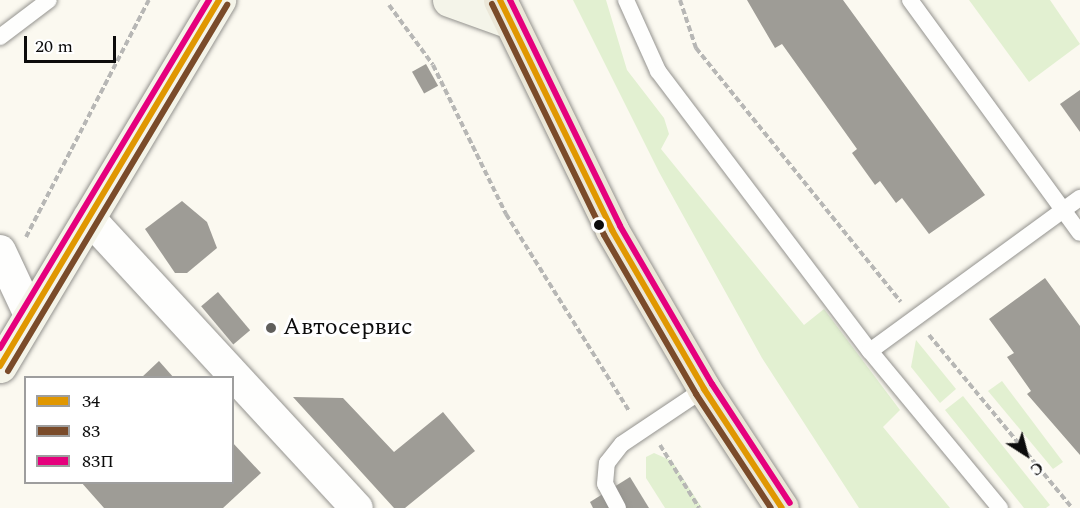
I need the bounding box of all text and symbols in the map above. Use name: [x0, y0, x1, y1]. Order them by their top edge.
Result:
scale bar: [27, 24, 118, 62]
text: 20 m: [35, 33, 73, 60]
unlabelled marker: [593, 219, 605, 231]
place label: Автосервис: [283, 314, 413, 342]
marker: Автосервис: [264, 321, 278, 335]
legend: [24, 376, 234, 484]
text: 34: [82, 388, 100, 415]
text: 83: [82, 418, 100, 445]
north arrow: [996, 424, 1056, 484]
text: 83П: [82, 448, 114, 475]
text: С: [1025, 456, 1048, 482]

